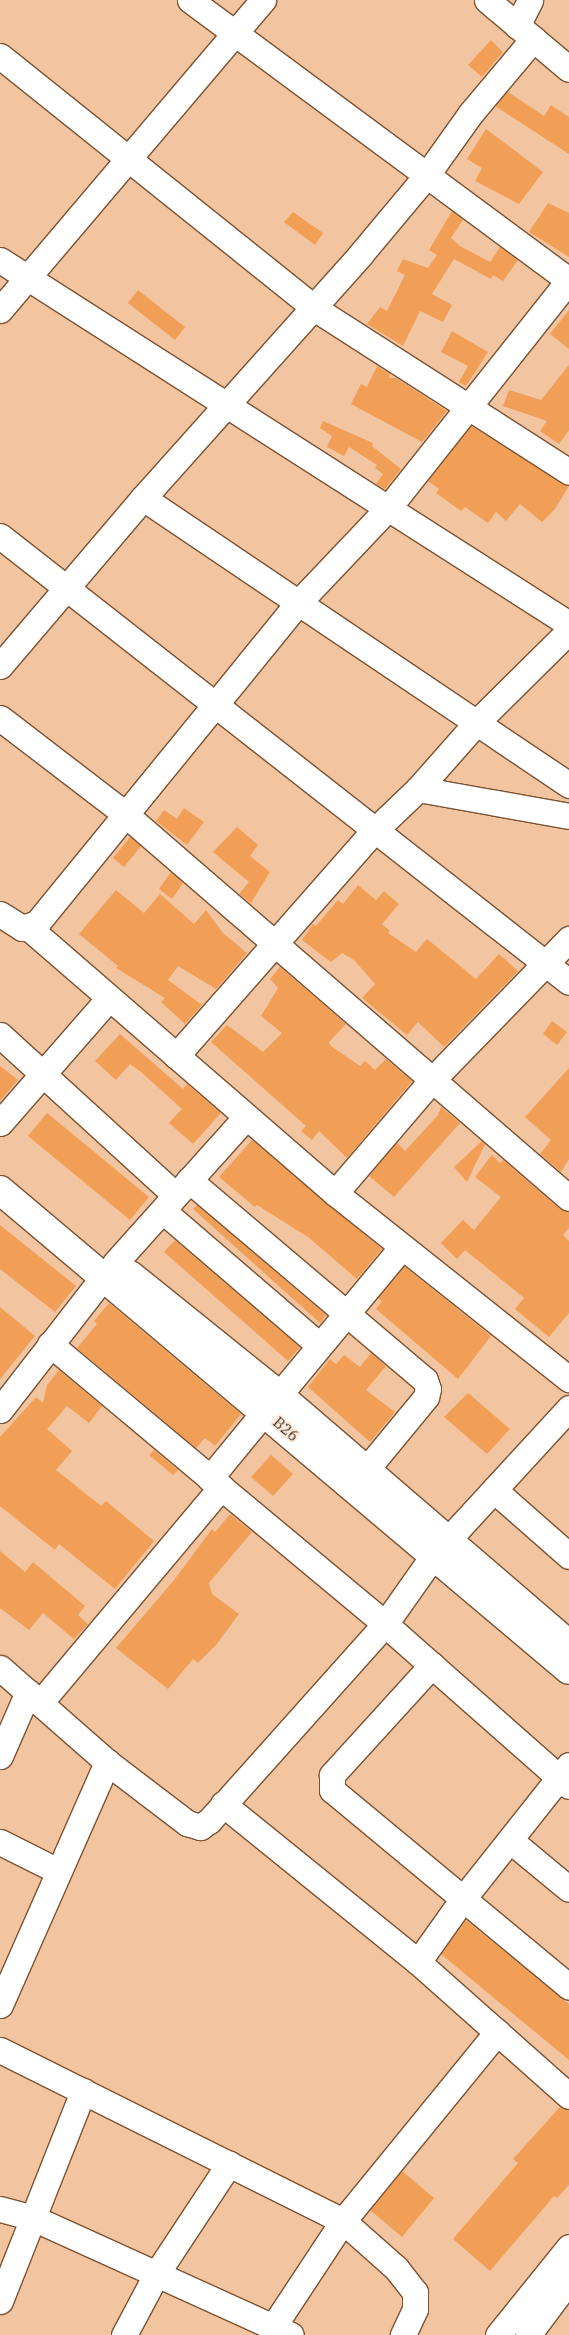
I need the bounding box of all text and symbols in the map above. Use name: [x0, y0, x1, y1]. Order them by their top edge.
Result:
street label: B26: [270, 1413, 302, 1445]

